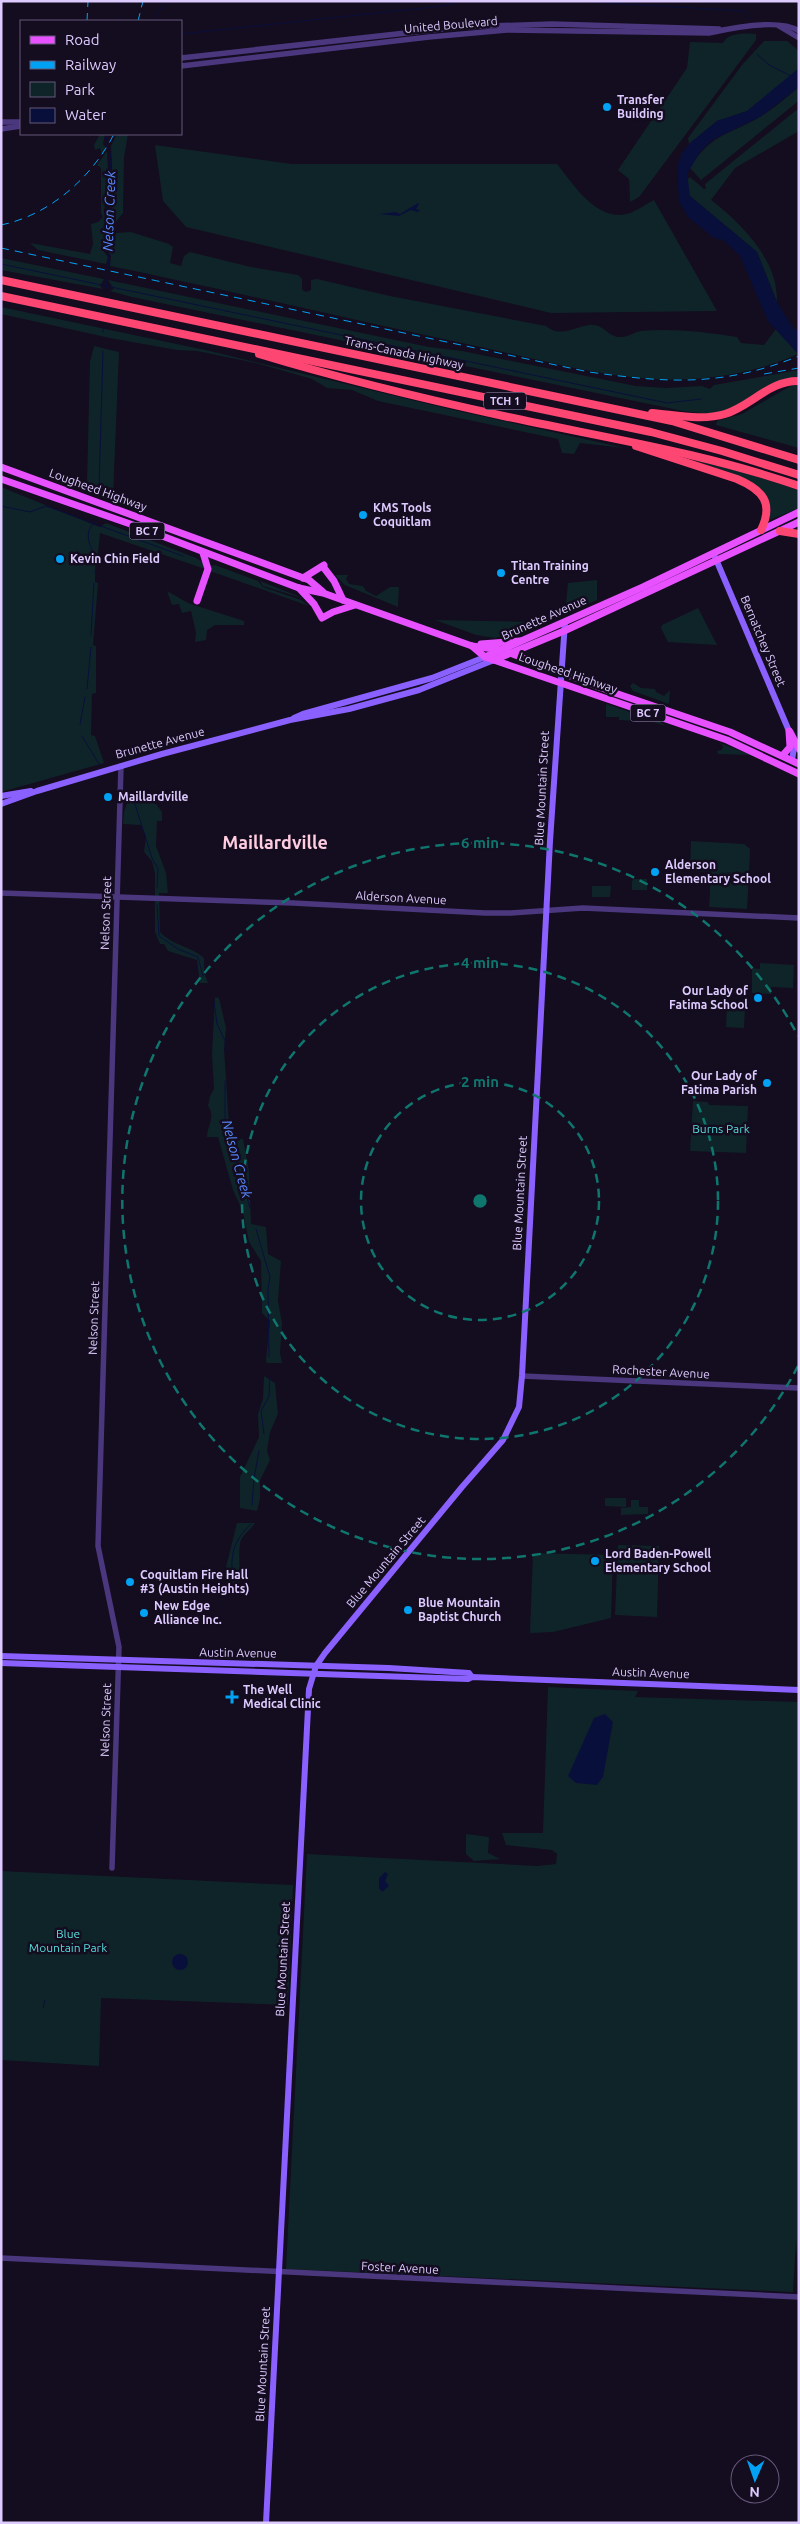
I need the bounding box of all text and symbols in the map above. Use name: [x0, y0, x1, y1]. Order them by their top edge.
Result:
street label: United Boulevard: [404, 14, 498, 35]
legend: [20, 20, 182, 135]
text: Road: [65, 31, 100, 48]
text: Railway: [65, 56, 116, 73]
text: Park: [65, 81, 95, 98]
place label: Transfer Building: [617, 93, 664, 120]
marker: Transfer Building: [601, 101, 613, 113]
text: Water: [65, 106, 106, 123]
water label: Nelson Creek: [100, 170, 118, 252]
street label: Trans-Canada Highway: [343, 334, 465, 372]
road number: TCH 1: [484, 392, 526, 410]
street label: Lougheed Highway: [48, 466, 149, 513]
place label: KMS Tools Coquitlam: [373, 501, 432, 528]
marker: KMS Tools Coquitlam: [357, 509, 369, 521]
road number: BC 7: [130, 522, 164, 540]
place label: Kevin Chin Field: [70, 552, 160, 565]
marker: Kevin Chin Field: [54, 553, 66, 565]
place label: Titan Training Centre: [511, 559, 589, 586]
marker: Titan Training Centre: [495, 567, 507, 579]
street label: Brunette Avenue: [499, 593, 588, 642]
street label: Bernatchey Street: [738, 593, 789, 689]
street label: Lougheed Highway: [517, 650, 619, 696]
road number: BC 7: [630, 704, 666, 721]
street label: Brunette Avenue: [114, 724, 206, 761]
street label: Blue Mountain Street: [532, 730, 551, 846]
place label: Maillardville: [118, 790, 189, 803]
marker: Maillardville: [102, 791, 114, 803]
district label: Maillardville: [222, 832, 328, 852]
text: 6 min: [461, 834, 499, 851]
place label: Alderson Elementary School: [665, 858, 771, 885]
marker: Alderson Elementary School: [649, 866, 661, 878]
street label: Nelson Street: [98, 876, 113, 950]
street label: Alderson Avenue: [355, 889, 447, 906]
text: 4 min: [461, 954, 499, 971]
place label: Our Lady of Fatima School: [669, 984, 749, 1011]
marker: Our Lady of Fatima School: [752, 992, 764, 1004]
place label: Our Lady of Fatima Parish: [681, 1069, 758, 1096]
text: 2 min: [461, 1073, 499, 1090]
marker: Our Lady of Fatima Parish: [761, 1077, 773, 1089]
water label: Nelson Creek: [219, 1118, 255, 1201]
park label: Burns Park: [692, 1122, 750, 1135]
street label: Blue Mountain Street: [510, 1135, 529, 1251]
centre of rings: [471, 1192, 489, 1210]
street label: Nelson Street: [86, 1281, 101, 1355]
street label: Rochester Avenue: [612, 1362, 710, 1381]
street label: Blue Mountain Street: [344, 1513, 428, 1610]
place label: Lord Baden-Powell Elementary School: [605, 1547, 712, 1574]
marker: Lord Baden-Powell Elementary School: [589, 1555, 601, 1567]
place label: Coquitlam Fire Hall #3 (Austin Heights): [140, 1568, 249, 1596]
marker: Coquitlam Fire Hall #3 (Austin Heights): [124, 1576, 136, 1588]
place label: Blue Mountain Baptist Church: [418, 1596, 501, 1623]
place label: New Edge Alliance Inc.: [154, 1599, 222, 1626]
marker: Blue Mountain Baptist Church: [402, 1604, 414, 1616]
marker: New Edge Alliance Inc.: [138, 1607, 150, 1619]
street label: Austin Avenue: [199, 1645, 277, 1660]
street label: Austin Avenue: [612, 1665, 690, 1680]
street label: Nelson Street: [98, 1683, 113, 1757]
place label: The Well Medical Clinic: [243, 1683, 321, 1710]
marker: The Well Medical Clinic: [225, 1690, 239, 1704]
street label: Blue Mountain Street: [273, 1901, 292, 2017]
park label: Blue Mountain Park: [29, 1927, 107, 1954]
street label: Foster Avenue: [361, 2259, 439, 2276]
street label: Blue Mountain Street: [253, 2306, 272, 2422]
north arrow: [730, 2454, 780, 2504]
text: N: [749, 2484, 760, 2500]

